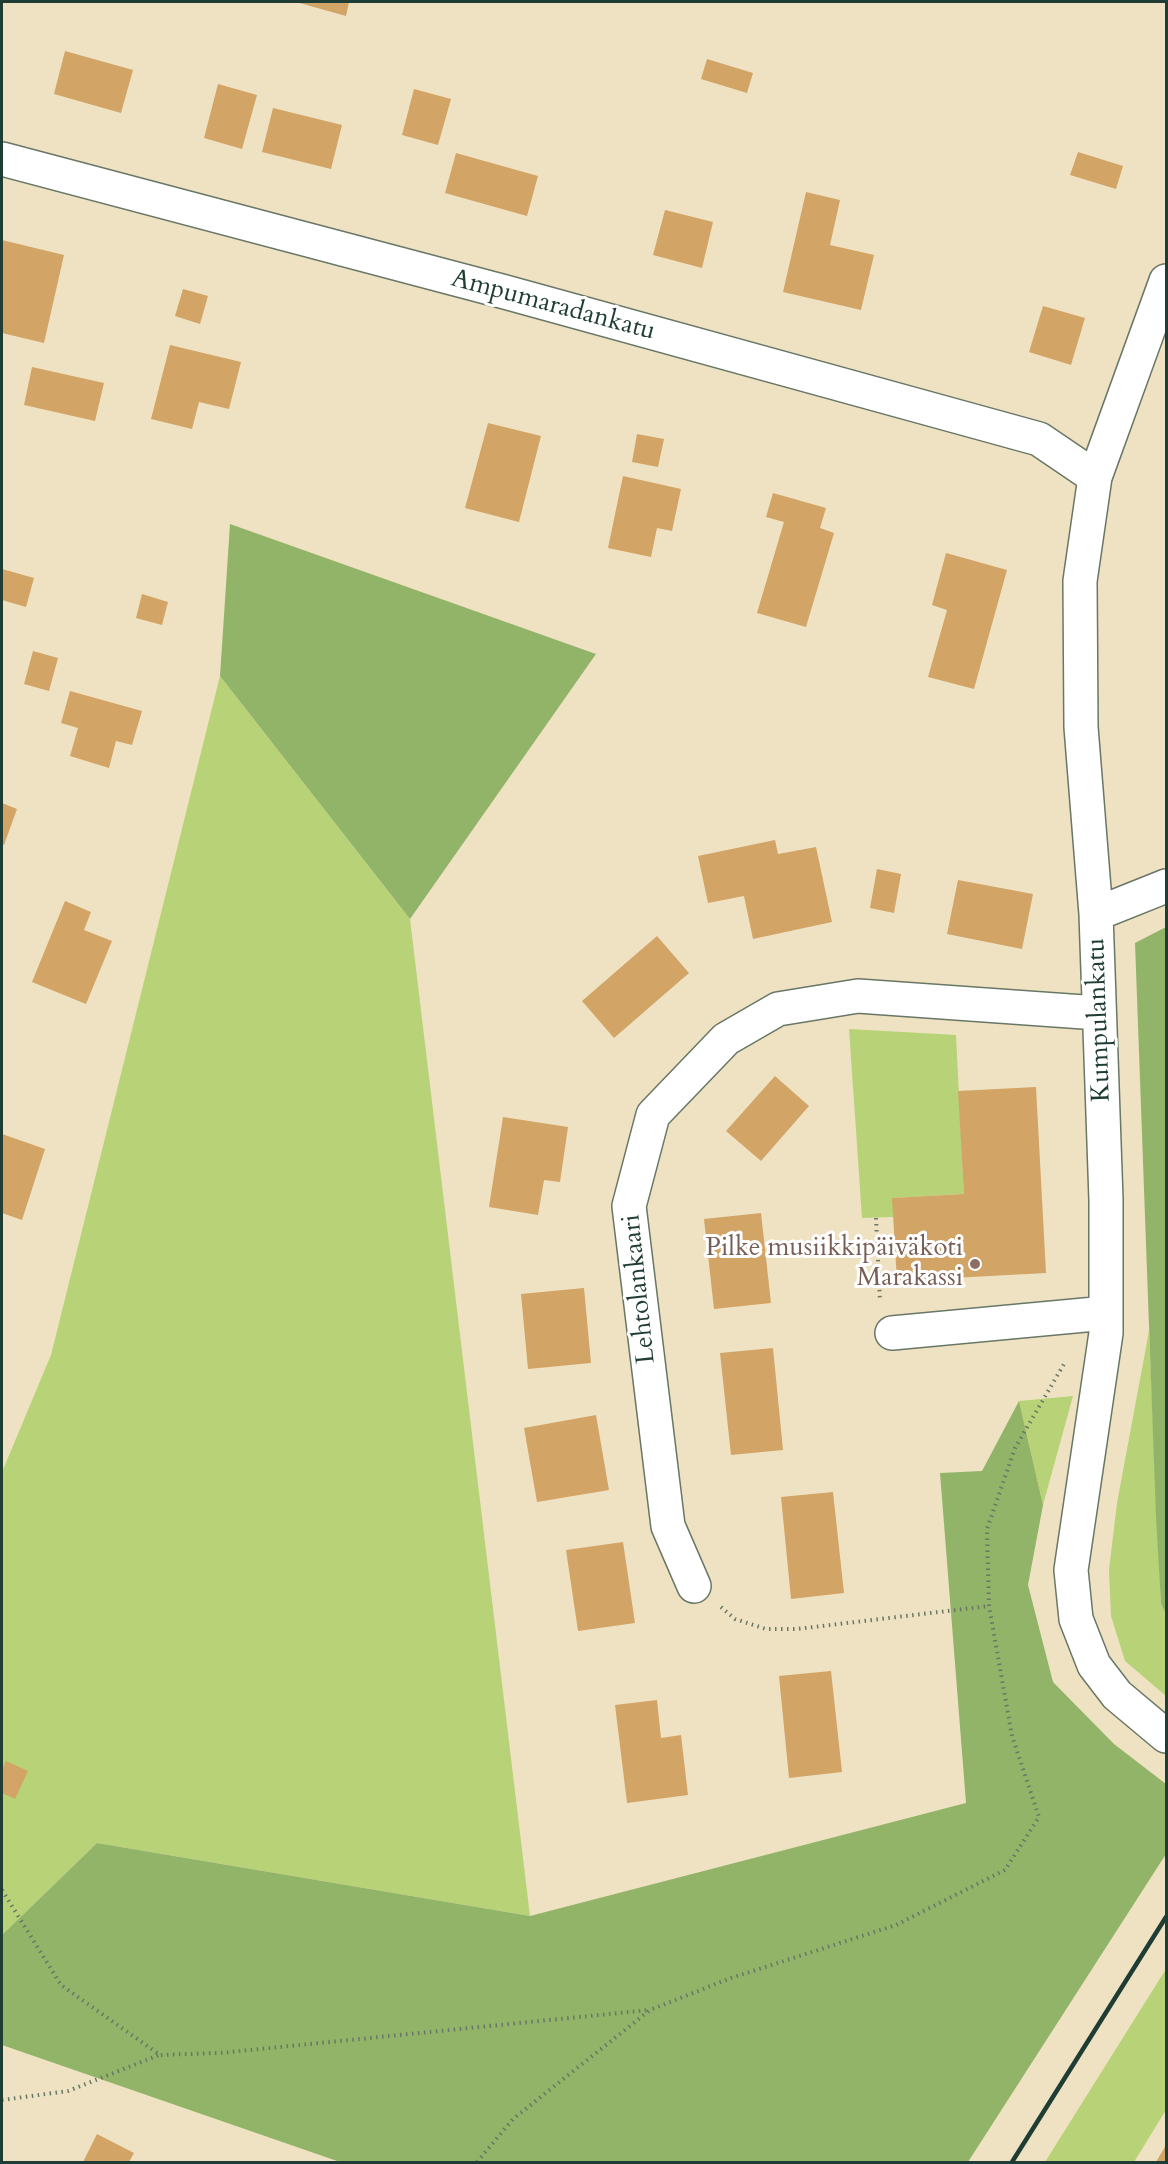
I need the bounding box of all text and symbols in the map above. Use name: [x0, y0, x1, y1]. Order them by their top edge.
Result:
street label: Ampumaradankatu: [448, 264, 658, 348]
street label: Kumpulankatu: [1082, 938, 1118, 1102]
street label: Lehtolankaari: [617, 1213, 663, 1365]
place label: Pilke musiikkipäiväkoti Marakassi: [706, 1233, 963, 1294]
marker: Pilke musiikkipäiväkoti Marakassi: [968, 1257, 982, 1271]

